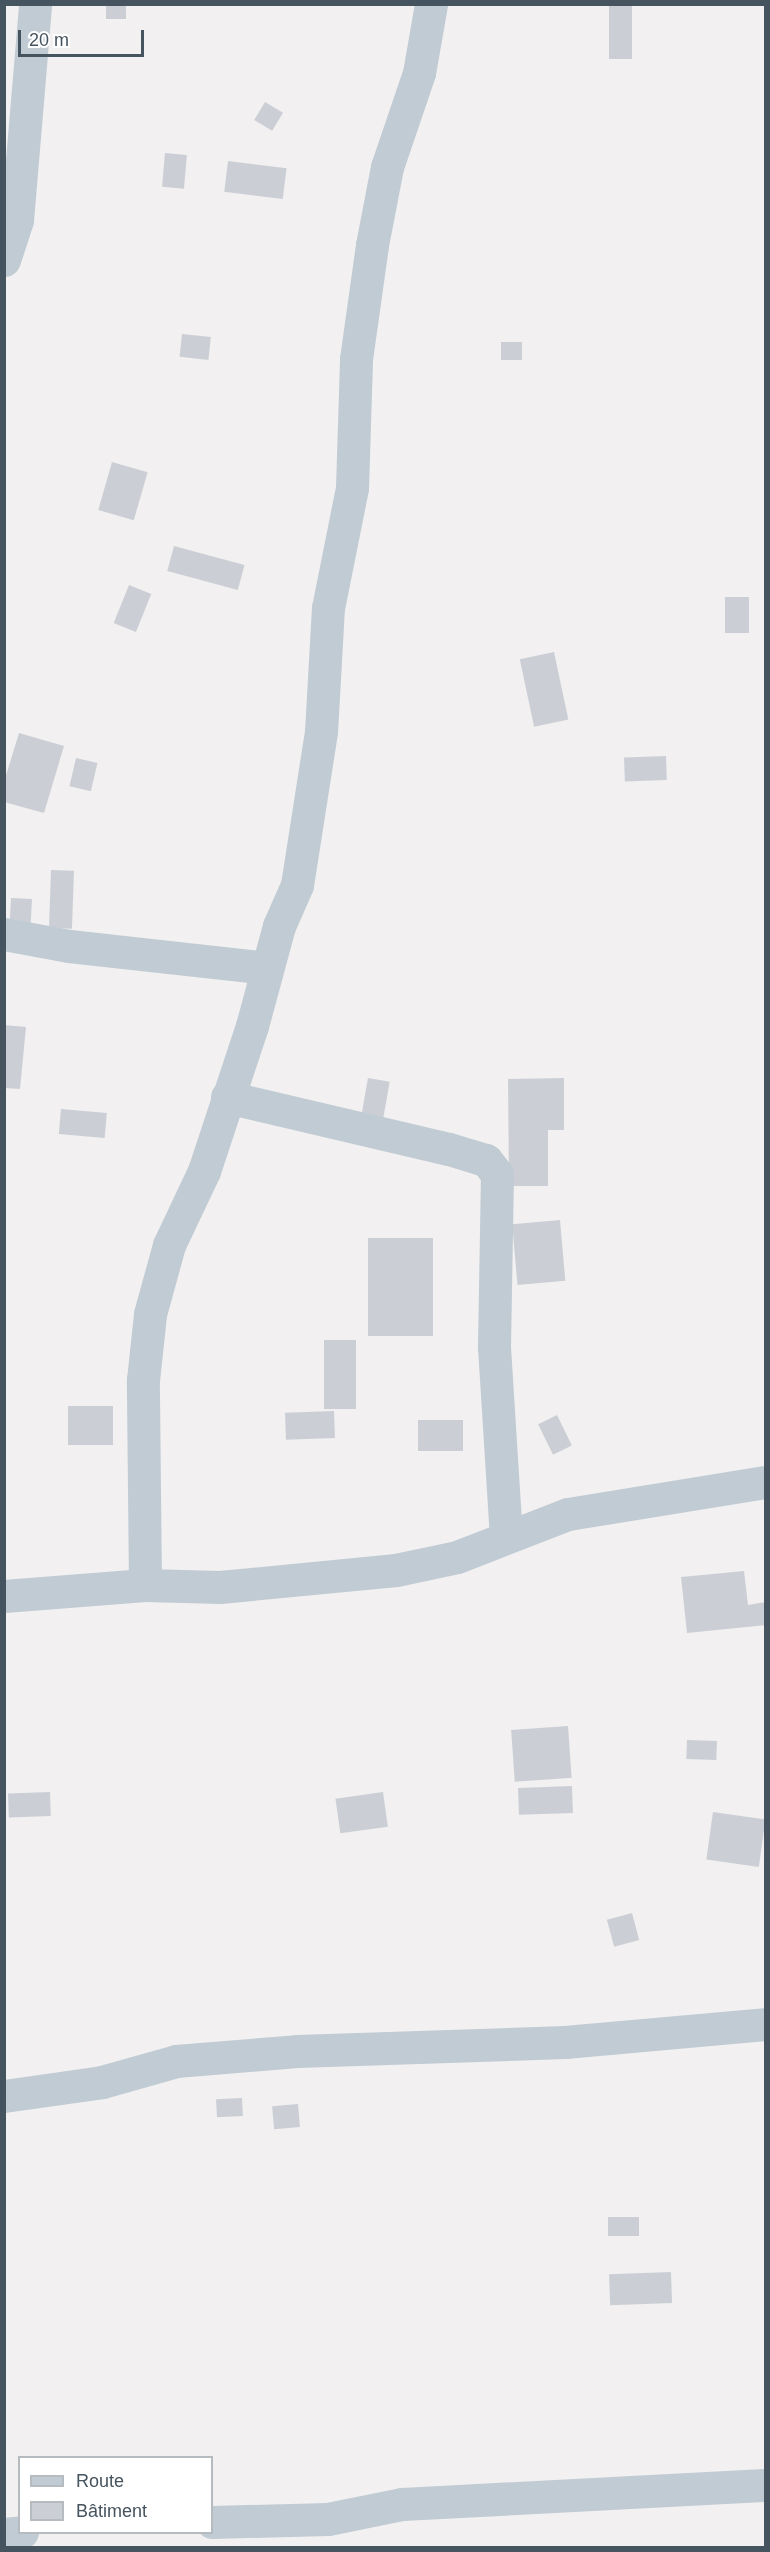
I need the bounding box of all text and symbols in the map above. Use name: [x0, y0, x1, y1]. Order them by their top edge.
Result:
scale bar: [21, 18, 147, 56]
text: 20 m: [29, 30, 69, 50]
legend: [18, 2456, 213, 2534]
text: Route: [76, 2471, 124, 2491]
text: Bâtiment: [76, 2501, 147, 2521]

